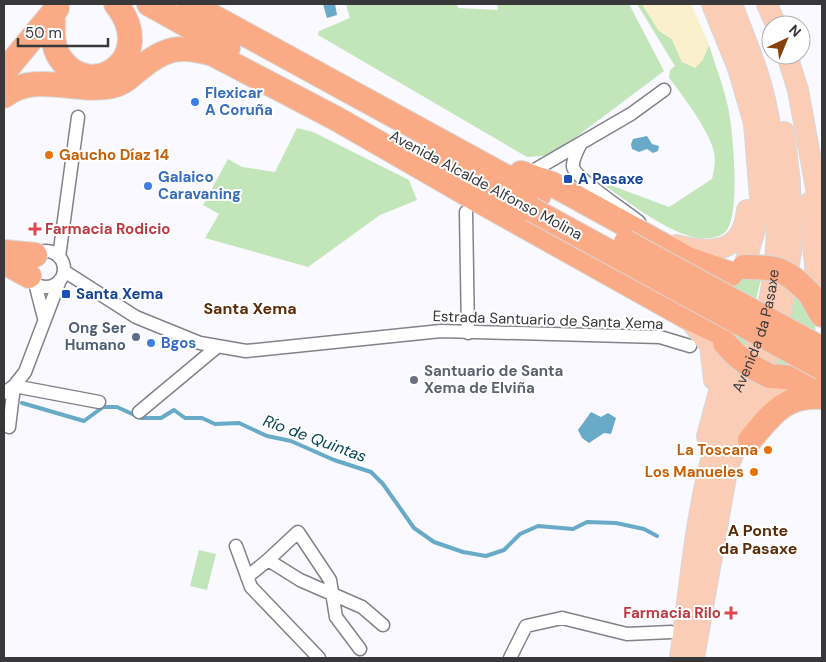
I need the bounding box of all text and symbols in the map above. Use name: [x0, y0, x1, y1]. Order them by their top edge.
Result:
scale bar: [18, 15, 108, 47]
north arrow: [761, 15, 811, 65]
text: N: [785, 21, 805, 41]
text: 50 m: [25, 23, 62, 43]
place label: Flexicar A Coruña: [205, 83, 273, 120]
marker: Flexicar A Coruña: [189, 96, 201, 108]
street label: Avenida Alcalde Alfonso Molina: [386, 126, 586, 244]
place label: Gaucho Díaz 14: [59, 145, 169, 165]
marker: Gaucho Díaz 14: [43, 149, 55, 161]
place label: Galaico Caravaning: [158, 167, 241, 204]
place label: A Pasaxe: [578, 169, 644, 189]
marker: A Pasaxe: [562, 173, 574, 185]
marker: Galaico Caravaning: [142, 180, 154, 192]
place label: Farmacia Rodicio: [45, 219, 171, 239]
marker: Farmacia Rodicio: [29, 223, 41, 235]
street label: Avenida da Pasaxe: [727, 268, 784, 396]
place label: Santa Xema: [76, 284, 163, 304]
marker: Santa Xema: [60, 288, 72, 300]
district label: Santa Xema: [203, 298, 297, 319]
street label: Estrada Santuario de Santa Xema: [432, 306, 664, 334]
place label: Ong Ser Humano: [65, 318, 126, 355]
marker: Ong Ser Humano: [130, 331, 142, 343]
place label: Bgos: [161, 333, 196, 353]
marker: Bgos: [145, 337, 157, 349]
place label: Santuario de Santa Xema de Elviña: [424, 361, 563, 398]
marker: Santuario de Santa Xema de Elviña: [408, 374, 420, 386]
water label: Río de Quintas: [260, 410, 369, 467]
place label: La Toscana: [677, 440, 758, 460]
marker: La Toscana: [762, 444, 774, 456]
place label: Los Manueles: [645, 462, 744, 482]
marker: Los Manueles: [748, 466, 760, 478]
district label: A Ponte da Pasaxe: [719, 520, 797, 559]
place label: Farmacia Rilo: [623, 603, 721, 623]
marker: Farmacia Rilo: [725, 607, 737, 619]

